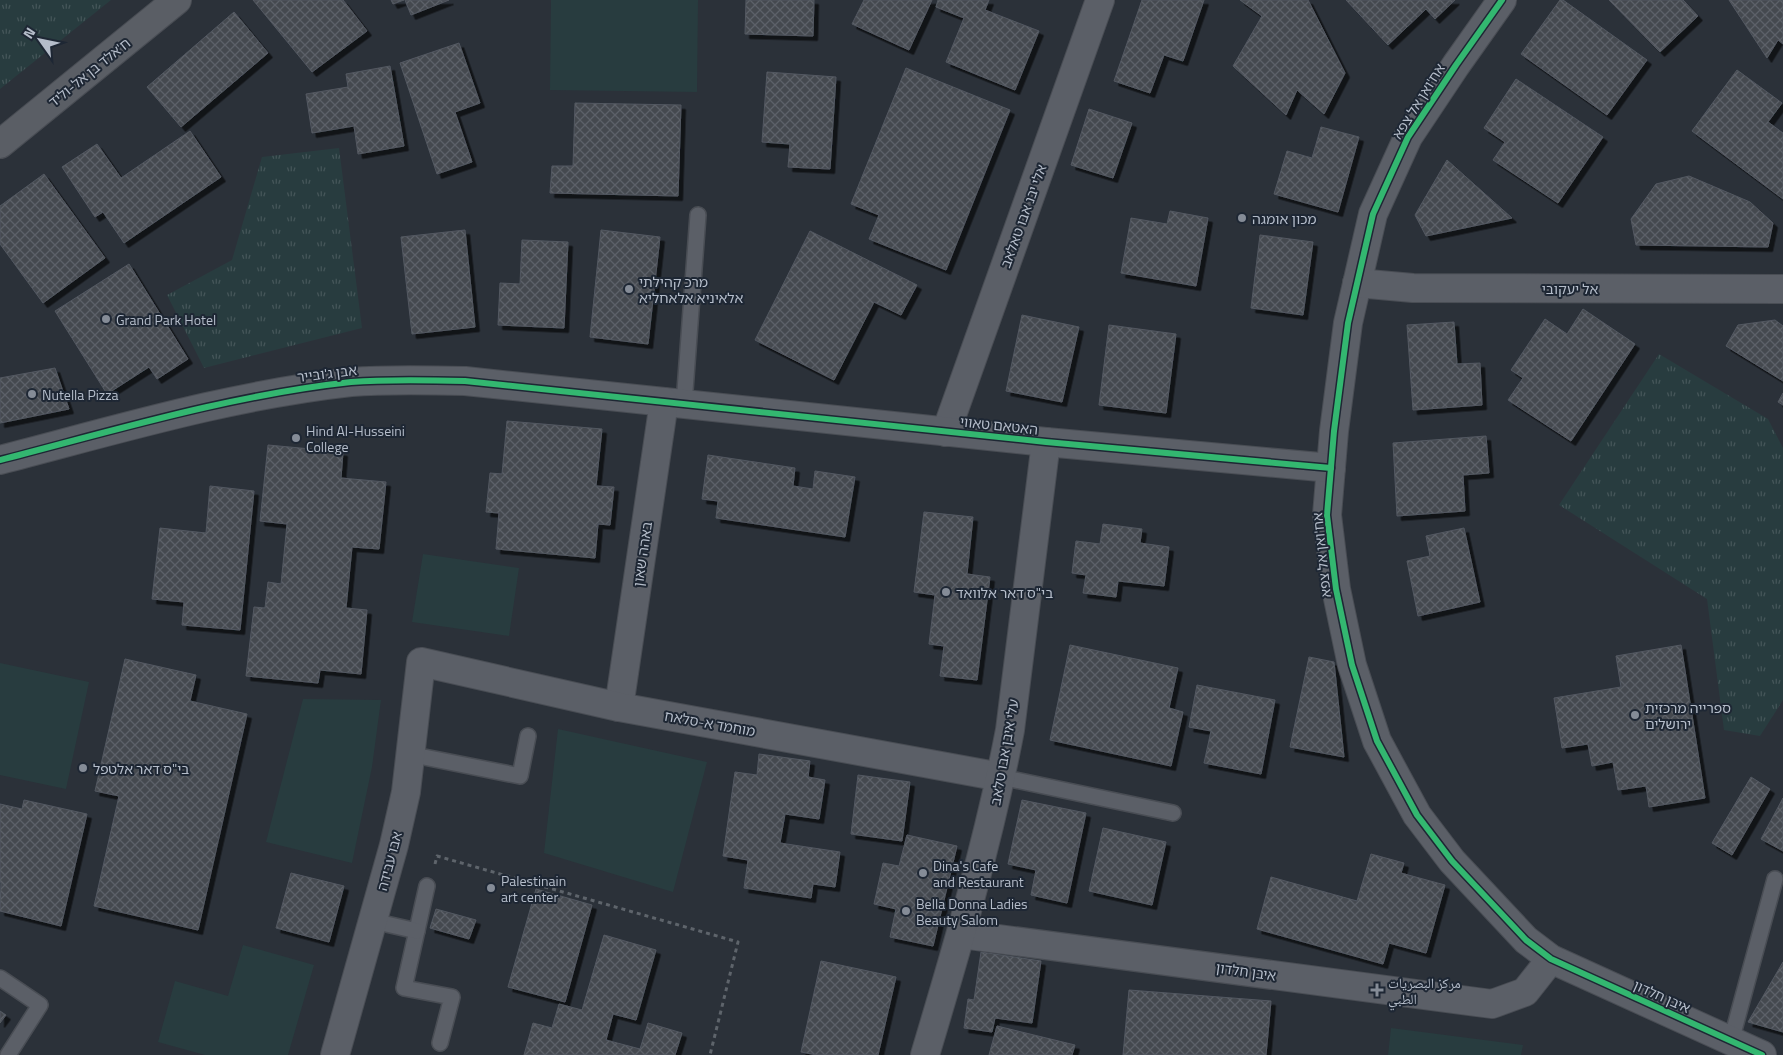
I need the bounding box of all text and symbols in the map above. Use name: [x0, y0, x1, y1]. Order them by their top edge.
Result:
north arrow: [15, 15, 65, 65]
text: N: [17, 23, 40, 42]
street label: ח'אלד בן אל-וליד: [44, 32, 134, 112]
street label: אח'ואן אל צפא: [1386, 59, 1450, 143]
street label: אלי יבנ אבו טאלאב: [995, 161, 1052, 271]
place label: מכון אומגה: [1252, 208, 1316, 229]
marker: מכון אומגה: [1236, 212, 1248, 224]
place label: מרכ קהילתי אלאיניא אלאחליא: [639, 271, 744, 308]
street label: אל יעקובי: [1542, 278, 1598, 299]
marker: מרכ קהילתי אלאיניא אלאחליא: [623, 283, 635, 295]
place label: Grand Park Hotel: [116, 309, 216, 330]
marker: Grand Park Hotel: [100, 313, 112, 325]
street label: אבן ג'ובייר: [296, 359, 358, 387]
place label: Nutella Pizza: [42, 384, 119, 405]
marker: Nutella Pizza: [26, 388, 38, 400]
street label: האטאם טאווי: [959, 410, 1039, 440]
place label: Hind Al-Husseini College: [306, 420, 405, 457]
marker: Hind Al-Husseini College: [290, 432, 302, 444]
street label: אח'ואן אל צפא: [1306, 511, 1336, 599]
street label: באהה שאון: [627, 520, 657, 588]
place label: בי"ס דאר אלוואד: [956, 582, 1053, 603]
marker: בי"ס דאר אלוואד: [940, 586, 952, 598]
street label: עלי איבן אבו טלאב: [984, 697, 1024, 807]
place label: ספרייה מרכזית ירושלים: [1645, 697, 1731, 734]
street label: מוחמד א-סלאח: [663, 705, 757, 741]
marker: ספרייה מרכזית ירושלים: [1629, 709, 1641, 721]
place label: בי"ס דאר אלטפל: [93, 758, 189, 779]
marker: בי"ס דאר אלטפל: [77, 762, 89, 774]
street label: אבו עבידה: [371, 829, 407, 893]
place label: Dina's Cafe and Restaurant: [933, 855, 1024, 892]
marker: Dina's Cafe and Restaurant: [917, 867, 929, 879]
place label: Palestinain art center: [501, 870, 566, 907]
marker: Palestinain art center: [485, 882, 497, 894]
place label: Bella Donna Ladies Beauty Salom: [916, 893, 1028, 930]
marker: Bella Donna Ladies Beauty Salom: [900, 905, 912, 917]
street label: איבן חלדון: [1215, 956, 1278, 986]
place label: مركز البصريات الطبي: [1388, 972, 1461, 1010]
street label: איבן חלדון: [1630, 974, 1694, 1018]
marker: مركز البصريات الطبي: [1370, 983, 1384, 997]

